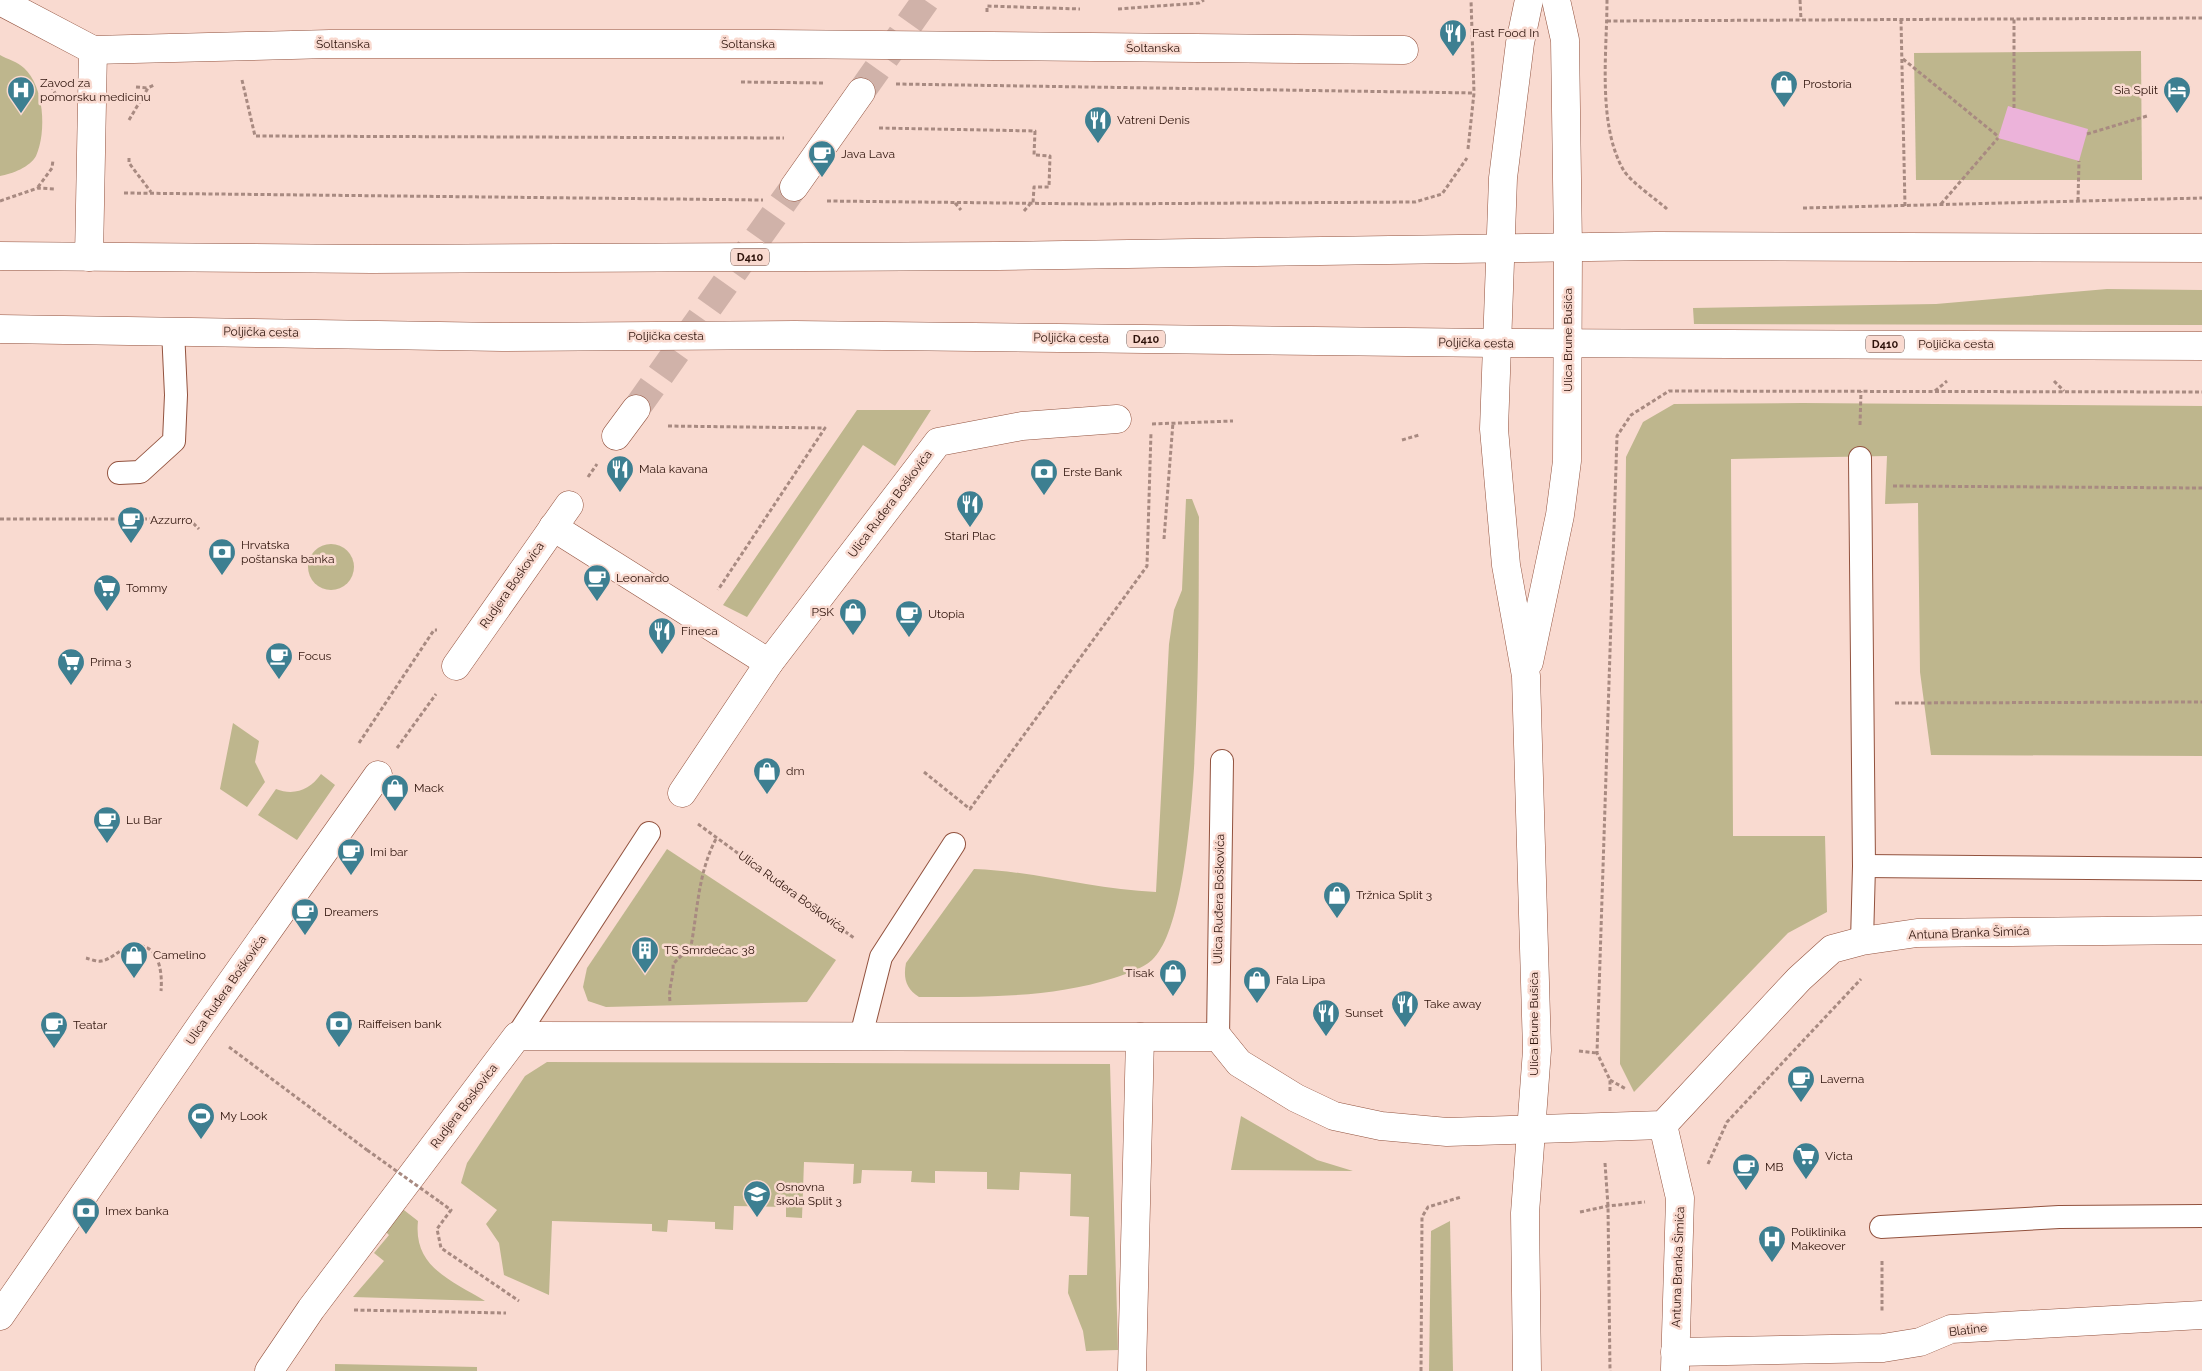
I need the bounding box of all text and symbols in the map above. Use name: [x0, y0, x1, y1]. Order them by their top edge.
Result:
restaurant icon: Fast Food In: [1438, 18, 1468, 57]
place label: Fast Food In: [1472, 26, 1539, 40]
street label: Šoltanska: [316, 37, 370, 51]
street label: Šoltanska: [721, 37, 775, 51]
street label: Šoltanska: [1126, 41, 1180, 55]
shop icon: Prostoria: [1769, 69, 1799, 108]
hospital icon: Zavod za pomorsku medicinu: [6, 75, 36, 114]
hotel icon: Sia Split: [2162, 75, 2192, 114]
place label: Zavod za pomorsku medicinu: [40, 76, 151, 104]
place label: Prostoria: [1803, 77, 1852, 91]
place label: Sia Split: [2114, 83, 2158, 97]
restaurant icon: Vatreni Denis: [1083, 105, 1113, 144]
place label: Vatreni Denis: [1117, 113, 1190, 127]
cafe icon: Java Lava: [807, 139, 837, 178]
place label: Java Lava: [841, 147, 895, 161]
road number: D410: [731, 248, 769, 266]
street label: Ulica Brune Bušića: [1561, 288, 1575, 392]
street label: Poljička cesta: [223, 324, 299, 340]
street label: Poljička cesta: [628, 329, 704, 343]
street label: Poljička cesta: [1033, 330, 1109, 346]
road number: D410: [1127, 330, 1165, 348]
street label: Poljička cesta: [1438, 335, 1514, 351]
road number: D410: [1866, 336, 1904, 352]
street label: Poljička cesta: [1918, 337, 1994, 351]
street label: Ulica Ruđera Boškovića: [845, 448, 935, 560]
restaurant icon: Mala kavana: [605, 454, 635, 493]
bank icon: Erste Bank: [1029, 457, 1059, 496]
place label: Mala kavana: [639, 462, 708, 476]
place label: Erste Bank: [1063, 465, 1123, 479]
restaurant icon: Stari Plac: [955, 489, 985, 528]
cafe icon: Azzurro: [116, 505, 146, 544]
place label: Azzurro: [150, 513, 192, 527]
place label: Stari Plac: [944, 529, 996, 543]
bank icon: Hrvatska poštanska banka: [207, 537, 237, 576]
place label: Hrvatska poštanska banka: [241, 538, 334, 566]
street label: Rudjera Boskovica: [477, 539, 547, 631]
cafe icon: Leonardo: [582, 563, 612, 602]
place label: Leonardo: [616, 571, 669, 585]
supermarket icon: Tommy: [92, 573, 122, 612]
place label: Tommy: [126, 581, 168, 595]
shop icon: PSK: [838, 597, 868, 636]
cafe icon: Utopia: [894, 599, 924, 638]
place label: PSK: [812, 605, 834, 619]
place label: Utopia: [928, 607, 965, 621]
restaurant icon: Fineca: [647, 616, 677, 655]
place label: Fineca: [681, 624, 718, 638]
cafe icon: Focus: [264, 641, 294, 680]
supermarket icon: Prima 3: [56, 647, 86, 686]
place label: Focus: [298, 649, 332, 663]
place label: Prima 3: [90, 655, 131, 669]
shop icon: dm: [752, 756, 782, 795]
place label: dm: [786, 764, 805, 778]
shop icon: Mack: [380, 773, 410, 812]
place label: Mack: [414, 781, 445, 795]
cafe icon: Lu Bar: [92, 805, 122, 844]
place label: Lu Bar: [126, 813, 163, 827]
street label: Ulica Ruđera Boškovića: [1211, 834, 1227, 964]
cafe icon: Imi bar: [336, 837, 366, 876]
place label: Imi bar: [370, 845, 409, 859]
street label: Ulica Ruđera Boškovića: [735, 848, 849, 936]
shop icon: Tržnica Split 3: [1322, 880, 1352, 919]
place label: Tržnica Split 3: [1356, 888, 1432, 902]
cafe icon: Dreamers: [290, 897, 320, 936]
place label: Dreamers: [324, 905, 378, 919]
street label: Antuna Branka Šimića: [1908, 924, 2030, 942]
street label: Ulica Ruđera Boškovića: [183, 933, 269, 1047]
building icon: TS Smrdećac 38: [630, 935, 660, 974]
shop icon: Camelino: [119, 940, 149, 979]
place label: TS Smrdećac 38: [664, 943, 755, 957]
place label: Camelino: [153, 948, 206, 962]
shop icon: Tisak: [1158, 958, 1188, 997]
shop icon: Fala Lipa: [1242, 965, 1272, 1004]
place label: Tisak: [1125, 966, 1155, 980]
street label: Ulica Brune Bušića: [1527, 972, 1541, 1076]
place label: Fala Lipa: [1276, 973, 1325, 987]
restaurant icon: Take away: [1390, 989, 1420, 1028]
place label: Take away: [1424, 997, 1482, 1011]
restaurant icon: Sunset: [1311, 998, 1341, 1037]
place label: Sunset: [1345, 1006, 1383, 1020]
bank icon: Raiffeisen bank: [324, 1009, 354, 1048]
cafe icon: Teatar: [39, 1010, 69, 1049]
place label: Raiffeisen bank: [358, 1017, 442, 1031]
place label: Teatar: [73, 1018, 108, 1032]
street label: Rudjera Boskovica: [428, 1061, 500, 1151]
cafe icon: Laverna: [1786, 1064, 1816, 1103]
place label: Laverna: [1820, 1072, 1864, 1086]
sports icon: My Look: [186, 1101, 216, 1140]
place label: My Look: [220, 1109, 268, 1123]
supermarket icon: Victa: [1791, 1141, 1821, 1180]
place label: Victa: [1825, 1149, 1853, 1163]
cafe icon: MB: [1731, 1152, 1761, 1191]
place label: MB: [1765, 1160, 1784, 1174]
school or university icon: Osnovna škola Split 3: [742, 1179, 772, 1218]
place label: Osnovna škola Split 3: [776, 1180, 842, 1208]
bank icon: Imex banka: [71, 1196, 101, 1235]
place label: Imex banka: [105, 1204, 169, 1218]
street label: Antuna Branka Šimića: [1669, 1206, 1687, 1328]
hospital icon: Poliklinika Makeover: [1757, 1224, 1787, 1263]
place label: Poliklinika Makeover: [1791, 1225, 1846, 1253]
street label: Blatine: [1948, 1321, 1988, 1339]

